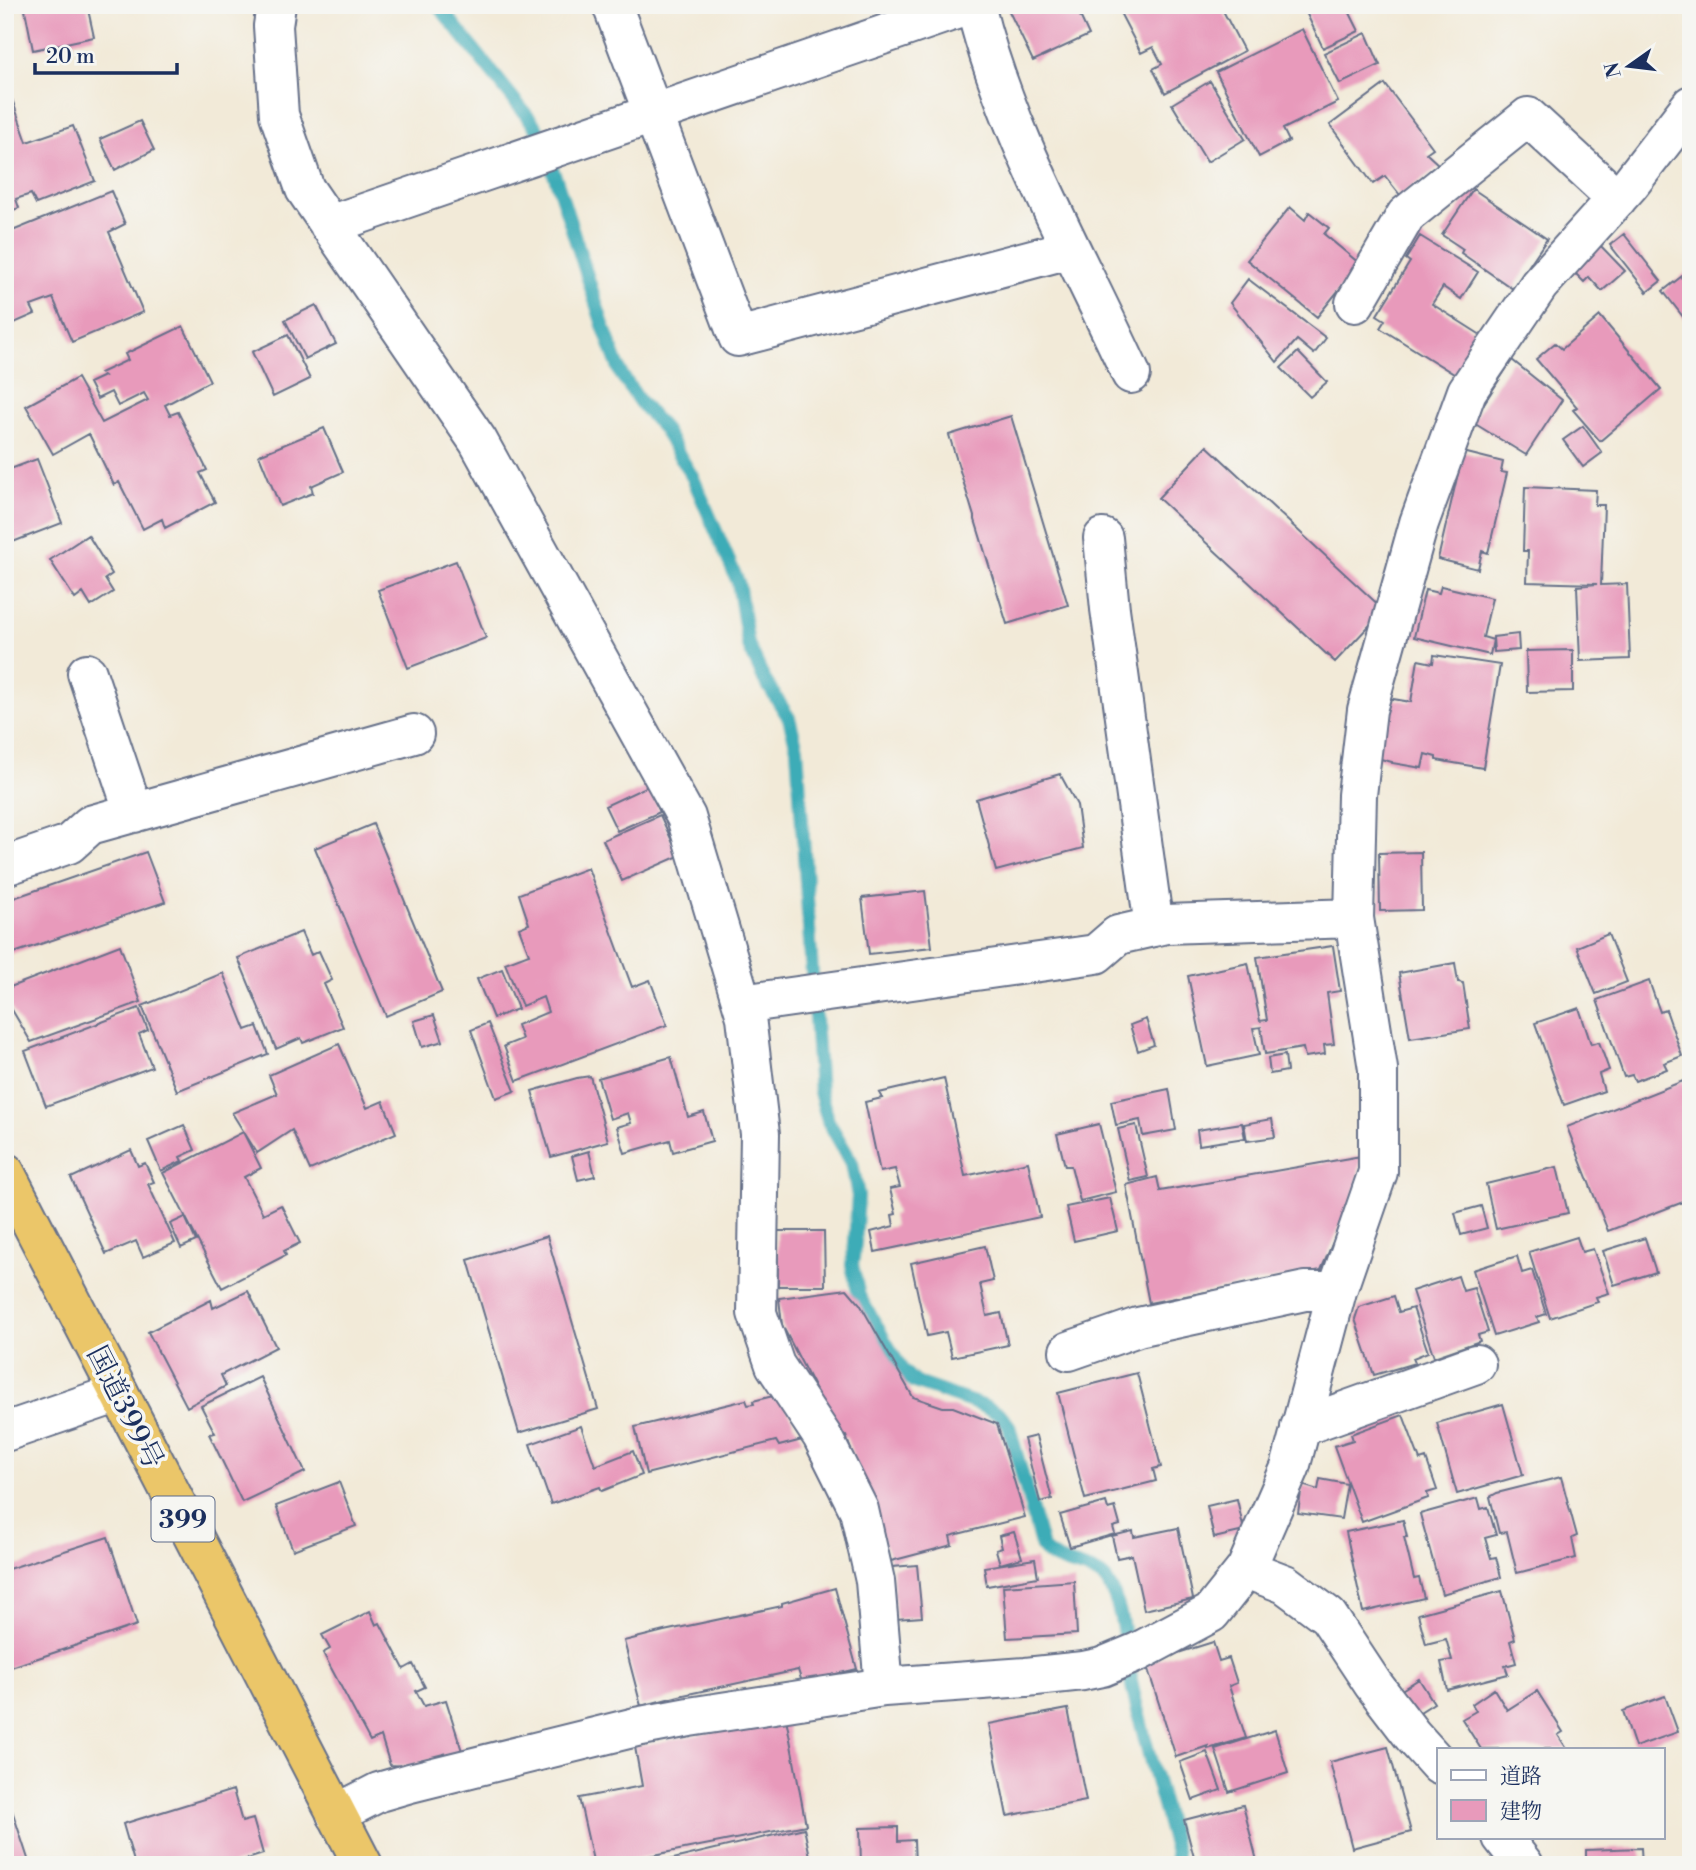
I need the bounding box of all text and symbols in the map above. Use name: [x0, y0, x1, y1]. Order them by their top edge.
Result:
scale bar: [35, 32, 177, 76]
north arrow: [1594, 32, 1664, 102]
text: 20 m: [46, 44, 95, 70]
text: N: [1600, 60, 1627, 80]
street label: 国道399号: [79, 1340, 171, 1475]
road number: 399: [152, 1496, 214, 1542]
legend: [1437, 1748, 1664, 1839]
text: 道路: [1500, 1764, 1542, 1790]
text: 建物: [1500, 1799, 1542, 1825]

